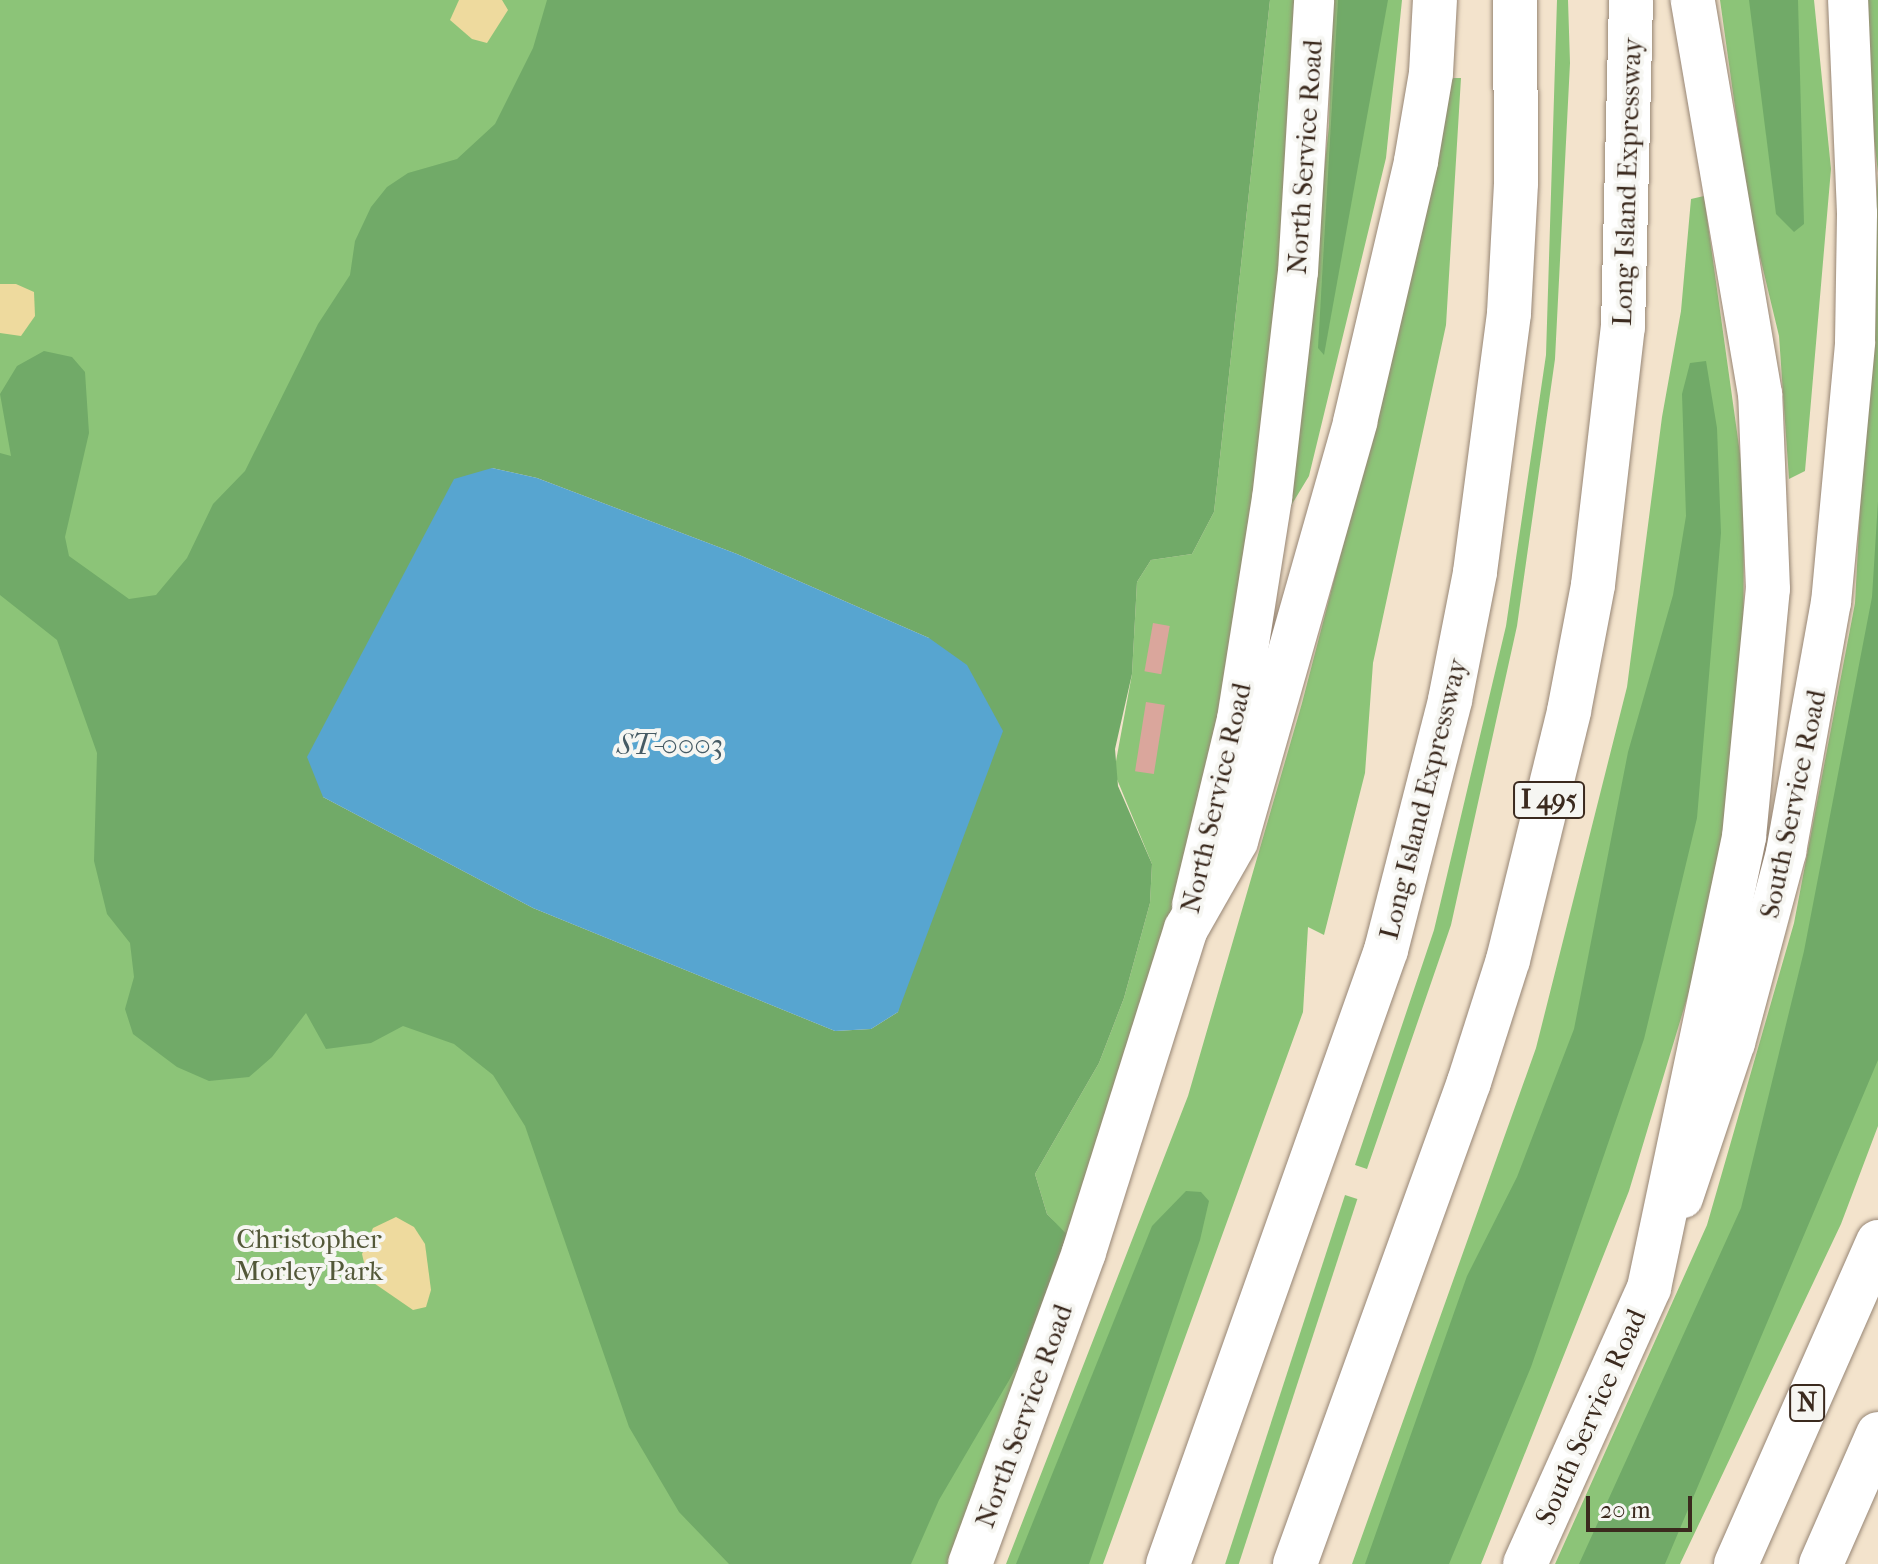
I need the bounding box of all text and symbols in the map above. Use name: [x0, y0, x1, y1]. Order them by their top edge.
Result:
street label: Long Island Expressway: [1605, 37, 1649, 327]
street label: North Service Road: [1280, 38, 1330, 276]
street label: Long Island Expressway: [1372, 655, 1474, 943]
street label: North Service Road: [1173, 680, 1259, 916]
street label: South Service Road: [1752, 687, 1834, 921]
water label: ST-0003: [617, 727, 723, 763]
road number: I 495: [1513, 778, 1585, 822]
park label: Christopher Morley Park: [235, 1222, 383, 1288]
street label: North Service Road: [968, 1300, 1080, 1532]
street label: South Service Road: [1528, 1304, 1654, 1530]
road number: N: [1789, 1381, 1825, 1425]
scale bar: [1590, 1480, 1696, 1530]
text: 20 m: [1600, 1496, 1651, 1524]

